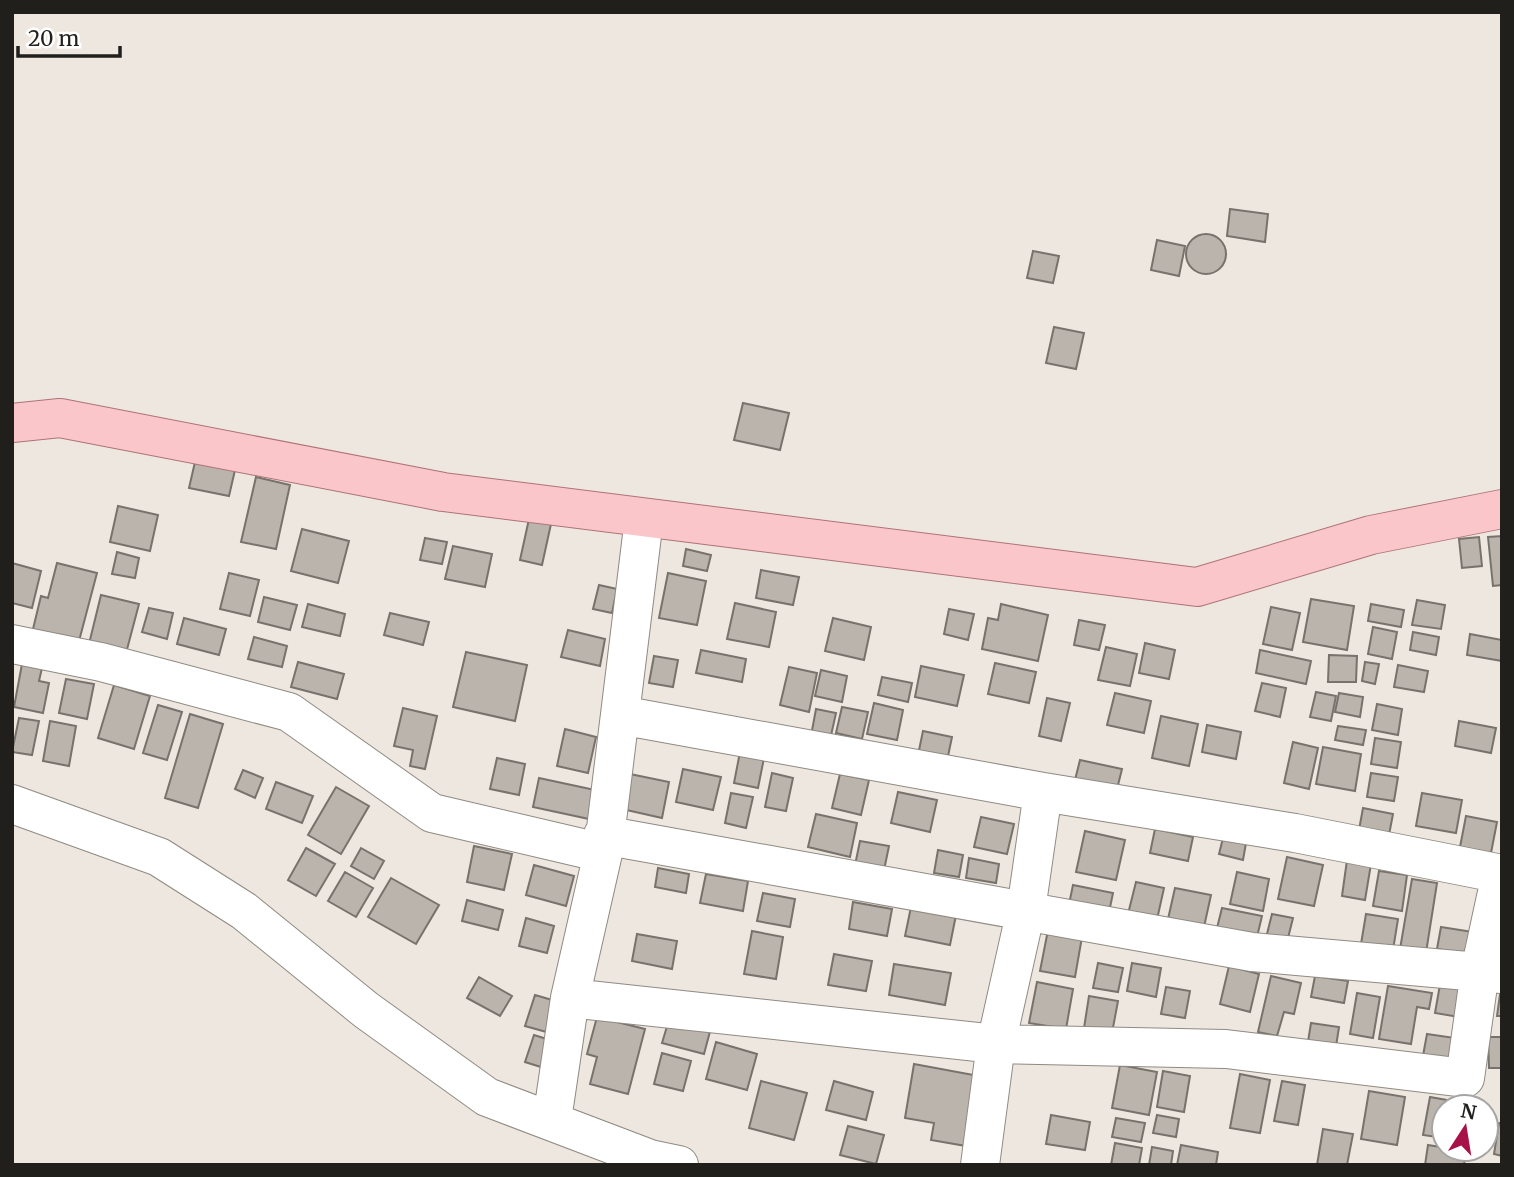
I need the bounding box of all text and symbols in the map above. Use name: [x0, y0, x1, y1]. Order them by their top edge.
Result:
scale bar: [18, 14, 119, 58]
text: 20 m: [28, 25, 80, 52]
north arrow: [1430, 1093, 1500, 1163]
text: N: [1459, 1098, 1478, 1125]

